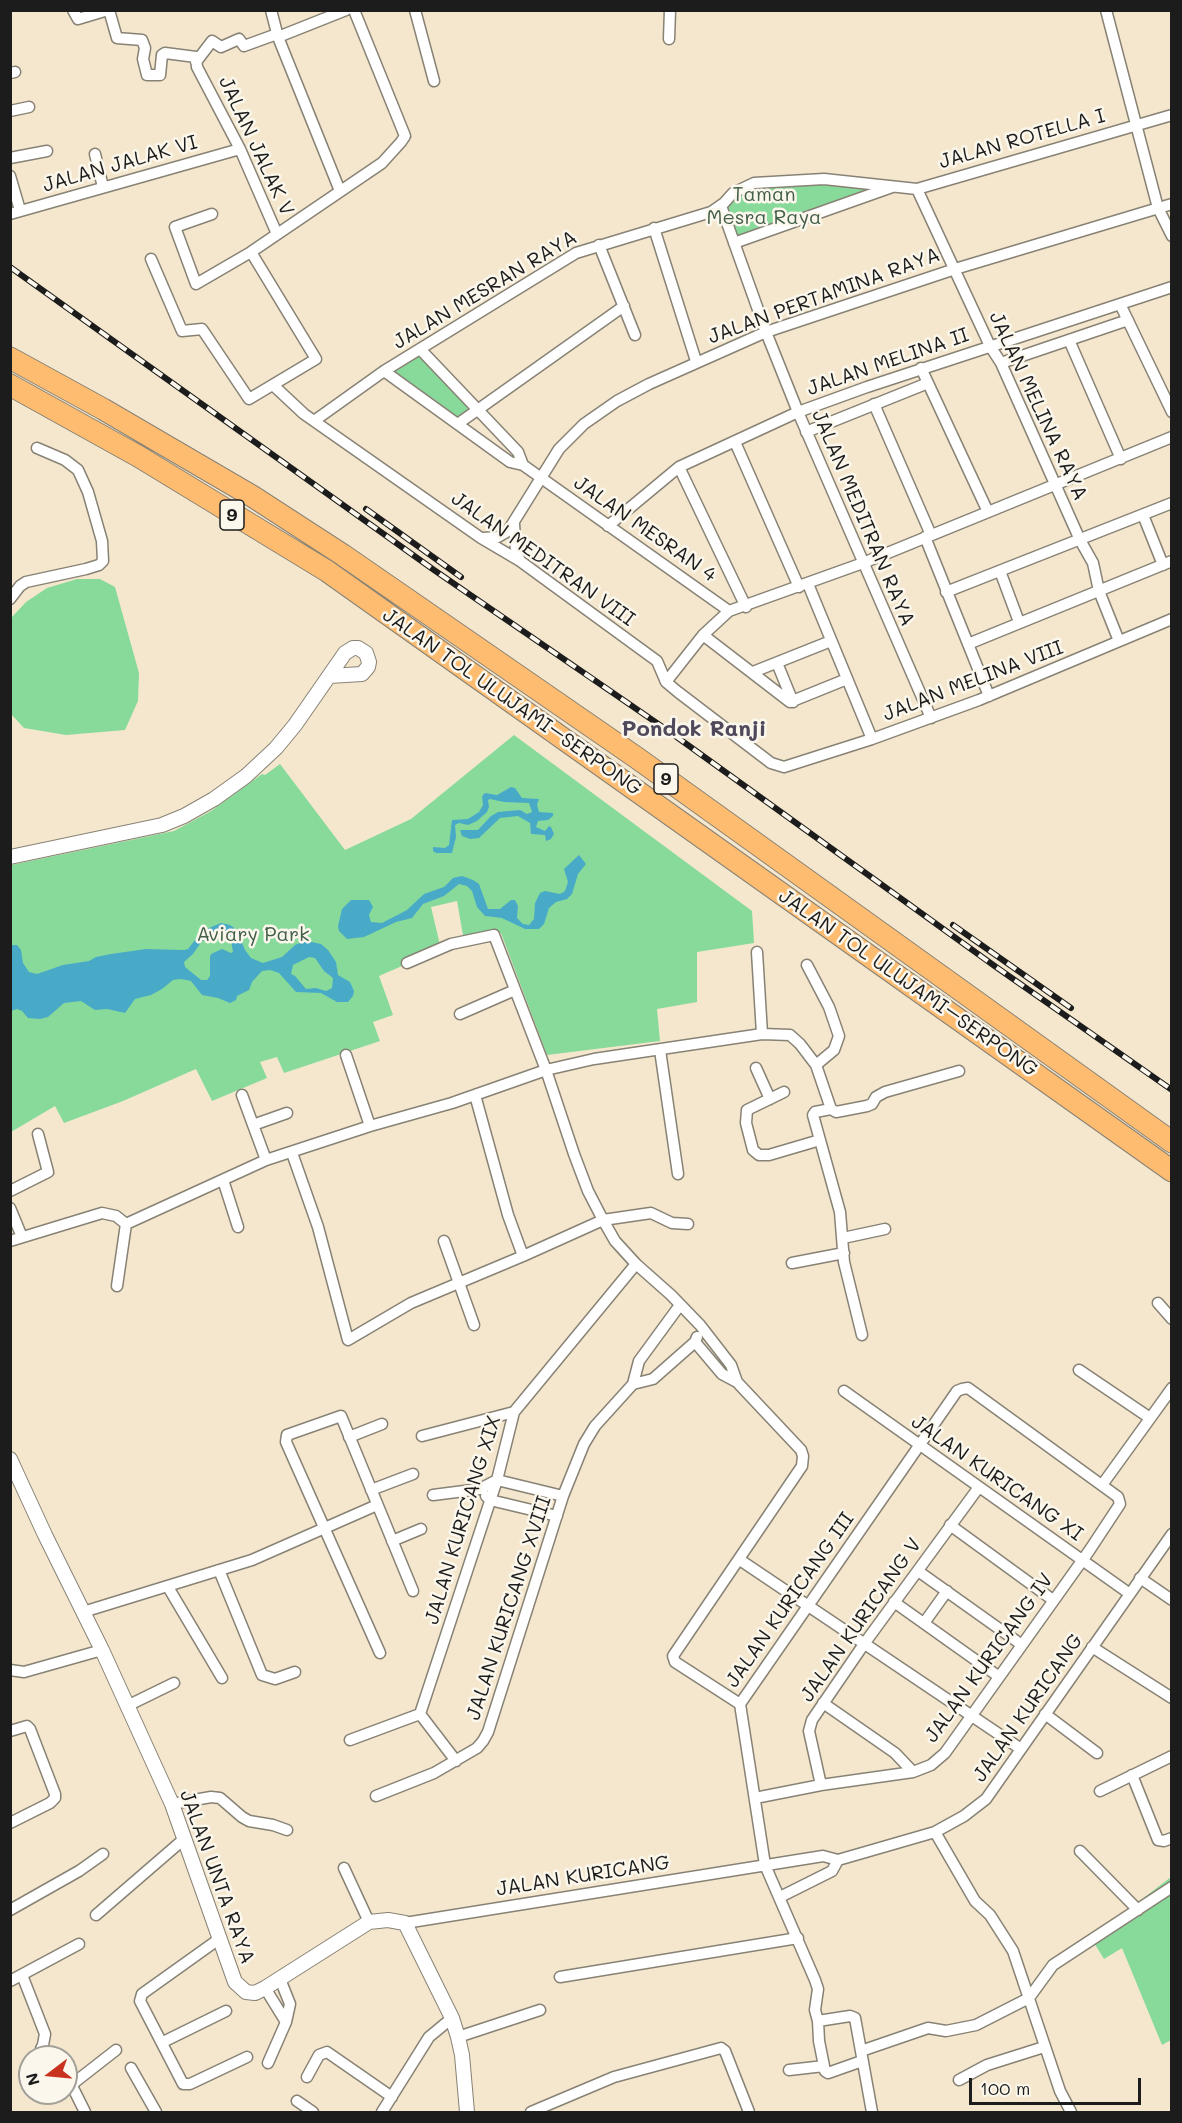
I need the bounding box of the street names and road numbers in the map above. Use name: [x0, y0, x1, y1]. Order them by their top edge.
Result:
street label: JALAN JALAK V: [213, 73, 299, 219]
street label: JALAN ROTELLA I: [936, 104, 1108, 174]
street label: JALAN JALAK VI: [40, 130, 200, 198]
street label: JALAN MESRAN RAYA: [389, 226, 581, 354]
street label: JALAN PERTAMINA RAYA: [705, 243, 943, 349]
street label: JALAN MELINA RAYA: [984, 308, 1092, 504]
street label: JALAN MELINA II: [804, 323, 972, 401]
street label: JALAN MEDITRAN RAYA: [806, 406, 920, 630]
street label: JALAN MESRAN 4: [569, 471, 721, 587]
street label: JALAN MEDITRAN VIII: [447, 487, 639, 631]
road number: 9: [220, 500, 244, 530]
street label: JALAN TOL ULUJAMI–SERPONG: [378, 603, 646, 801]
street label: JALAN MELINA VIII: [879, 636, 1067, 726]
road number: 9: [654, 764, 678, 794]
street label: JALAN TOL ULUJAMI–SERPONG: [774, 884, 1042, 1082]
street label: JALAN KURICANG XI: [907, 1410, 1087, 1546]
street label: JALAN KURICANG XIX: [420, 1413, 506, 1627]
street label: JALAN KURICANG XVIII: [461, 1493, 557, 1723]
street label: JALAN KURICANG III: [721, 1508, 859, 1692]
street label: JALAN KURICANG V: [795, 1534, 927, 1706]
street label: JALAN KURICANG IV: [920, 1569, 1058, 1747]
street label: JALAN KURICANG: [968, 1629, 1088, 1787]
street label: JALAN UNTA RAYA: [174, 1787, 260, 1967]
street label: JALAN KURICANG: [495, 1850, 671, 1902]

